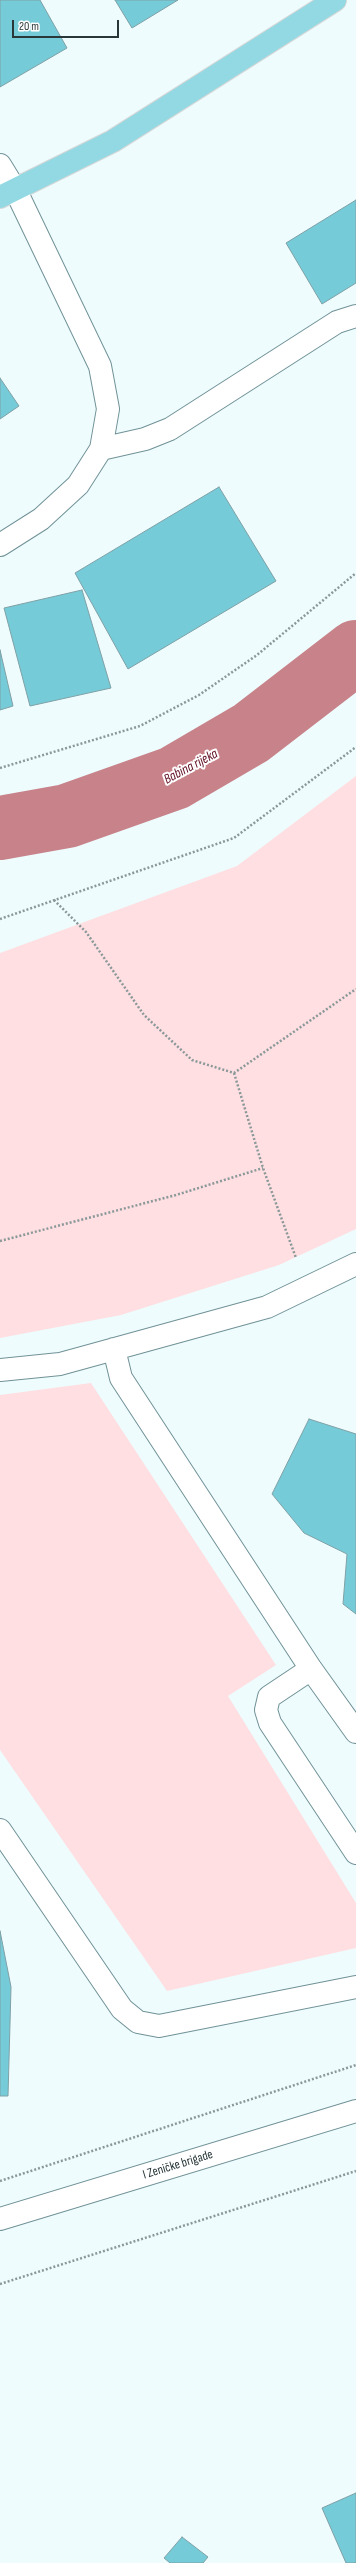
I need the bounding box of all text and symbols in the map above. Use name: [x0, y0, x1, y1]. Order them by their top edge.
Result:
scale bar: [14, 12, 121, 38]
text: 20 m: [19, 19, 39, 34]
water label: Babina rijeka: [161, 746, 221, 788]
street label: I Zeničke brigade: [141, 2147, 215, 2183]

